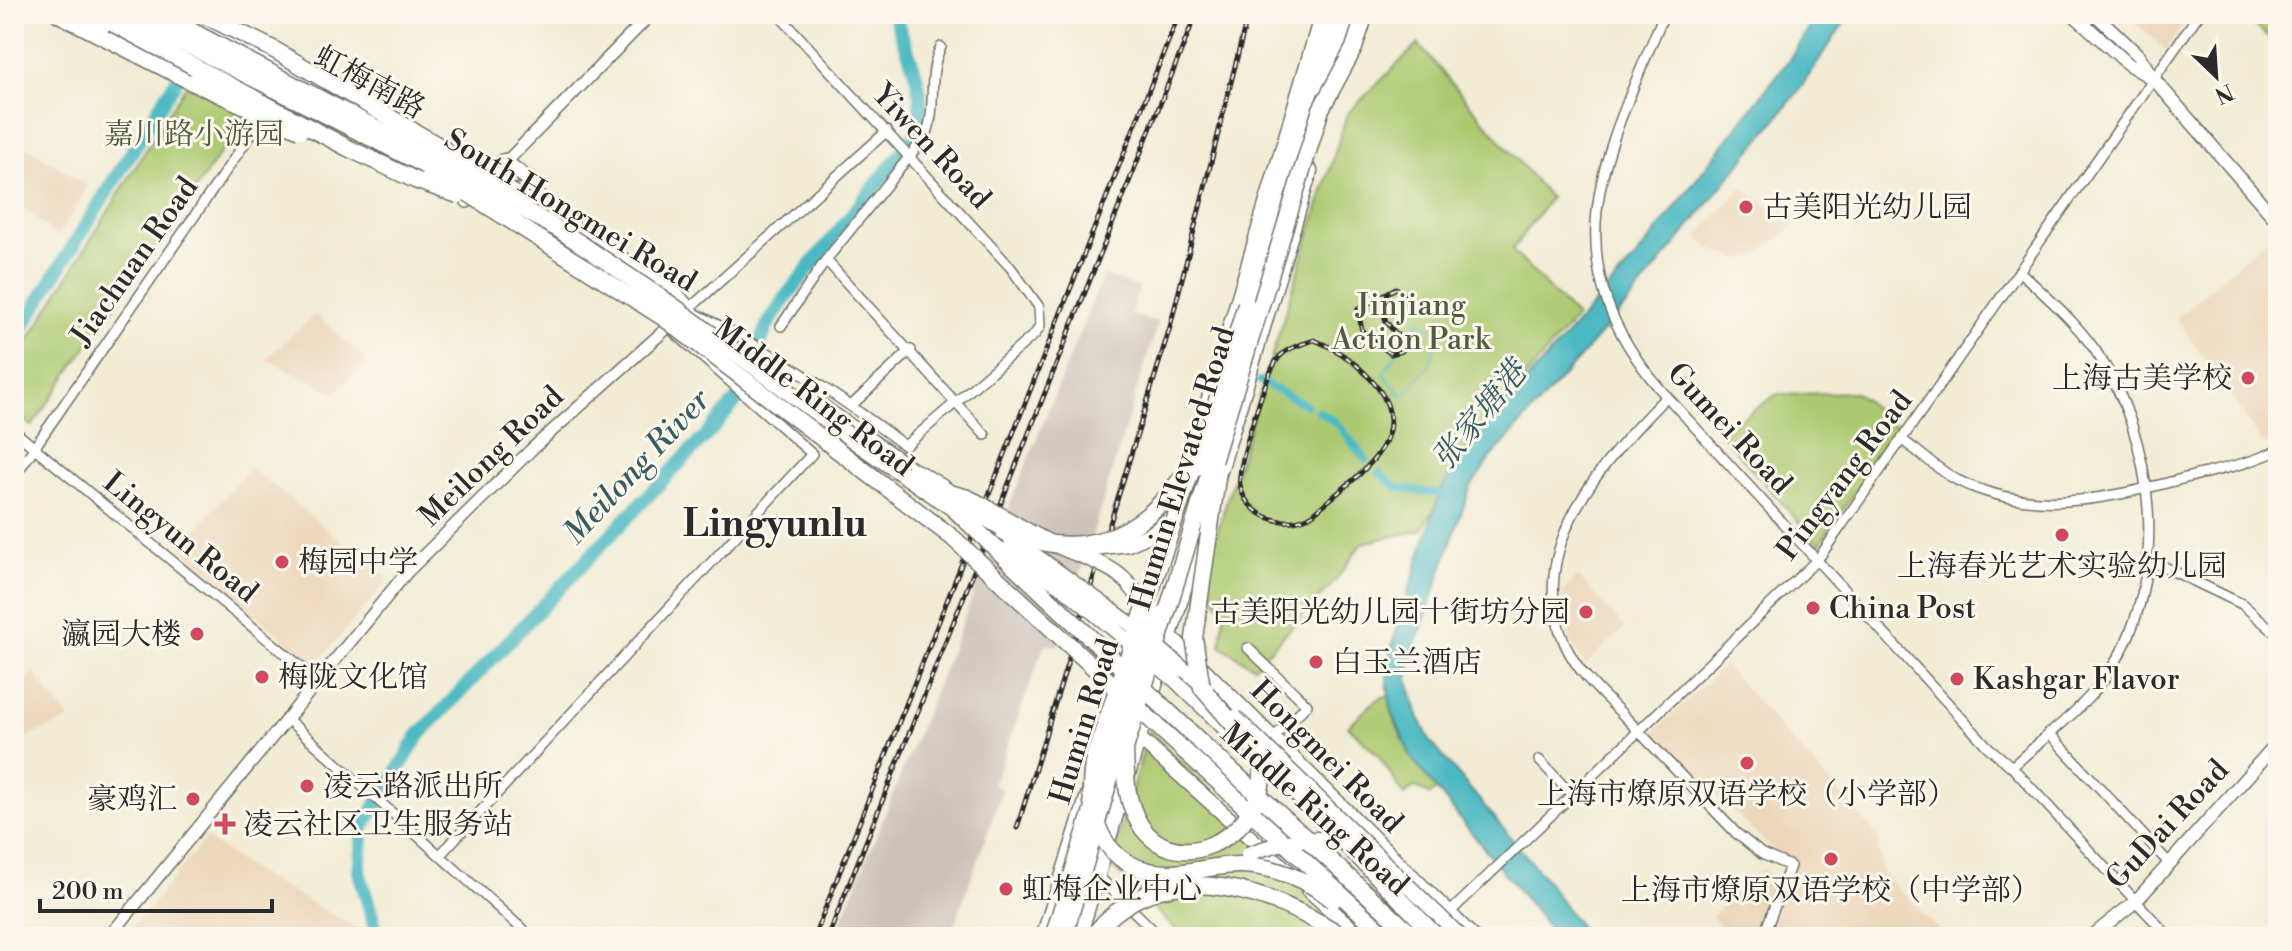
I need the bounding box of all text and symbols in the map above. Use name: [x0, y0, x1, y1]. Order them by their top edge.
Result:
north arrow: [2176, 36, 2256, 116]
street label: 虹梅南路: [308, 38, 431, 128]
street label: Yiwen Road: [862, 75, 999, 217]
text: N: [2210, 77, 2237, 109]
park label: 嘉川路小游园: [104, 116, 284, 154]
street label: South Hongmei Road: [437, 121, 704, 301]
street label: Jiachuan Road: [62, 170, 207, 354]
place label: 古美阳光幼儿园: [1762, 189, 1972, 227]
marker: 古美阳光幼儿园: [1737, 198, 1755, 216]
park label: Jinjiang Action Park: [1331, 287, 1492, 359]
street label: Middle Ring Road: [706, 310, 921, 485]
street label: Humin Elevated Road: [1122, 322, 1244, 615]
water label: 张家塘港: [1424, 350, 1538, 478]
street label: Gumei Road: [1659, 355, 1800, 502]
place label: 上海古美学校: [2052, 360, 2232, 398]
marker: 上海古美学校: [2239, 369, 2257, 387]
street label: Meilong Road: [411, 378, 572, 535]
water label: Meilong River: [555, 380, 720, 553]
street label: Pingyang Road: [1769, 383, 1921, 568]
street label: Lingyun Road: [95, 464, 266, 612]
district label: Lingyunlu: [683, 501, 867, 548]
marker: 上海春光艺术实验幼儿园: [2053, 526, 2071, 544]
place label: 梅园中学: [298, 544, 418, 582]
place label: 上海春光艺术实验幼儿园: [1897, 548, 2227, 586]
marker: 梅园中学: [273, 553, 291, 571]
place label: China Post: [1829, 590, 1976, 628]
place label: 古美阳光幼儿园十街坊分园: [1210, 594, 1570, 632]
marker: China Post: [1804, 599, 1822, 617]
marker: 古美阳光幼儿园十街坊分园: [1577, 603, 1595, 621]
place label: 瀛园大楼: [61, 616, 181, 654]
marker: 瀛园大楼: [188, 625, 206, 643]
street label: Humin Road: [1042, 634, 1128, 809]
place label: 白玉兰酒店: [1332, 644, 1482, 682]
marker: 白玉兰酒店: [1307, 653, 1325, 671]
place label: 梅陇文化馆: [278, 659, 428, 697]
place label: Kashgar Flavor: [1973, 661, 2180, 699]
marker: 梅陇文化馆: [253, 668, 271, 686]
marker: Kashgar Flavor: [1948, 670, 1966, 688]
street label: Hongmei Road: [1242, 672, 1411, 841]
street label: Middle Ring Road: [1212, 715, 1416, 904]
street label: GuDai Road: [2098, 752, 2237, 897]
marker: 上海市燎原双语学校（小学部）: [1738, 754, 1756, 772]
place label: 凌云路派出所: [323, 768, 503, 806]
place label: 上海市燎原双语学校（小学部）: [1537, 776, 1957, 814]
marker: 凌云路派出所: [298, 777, 316, 795]
place label: 豪鸡汇: [87, 781, 177, 819]
marker: 豪鸡汇: [184, 790, 202, 808]
place label: 凌云社区卫生服务站: [243, 806, 513, 844]
marker: 凌云社区卫生服务站: [214, 813, 236, 835]
marker: 上海市燎原双语学校（中学部）: [1822, 850, 1840, 868]
scale bar: [40, 863, 272, 913]
place label: 虹梅企业中心: [1022, 871, 1202, 909]
place label: 上海市燎原双语学校（中学部）: [1621, 872, 2041, 910]
text: 200 m: [52, 877, 123, 907]
marker: 虹梅企业中心: [997, 880, 1015, 898]

